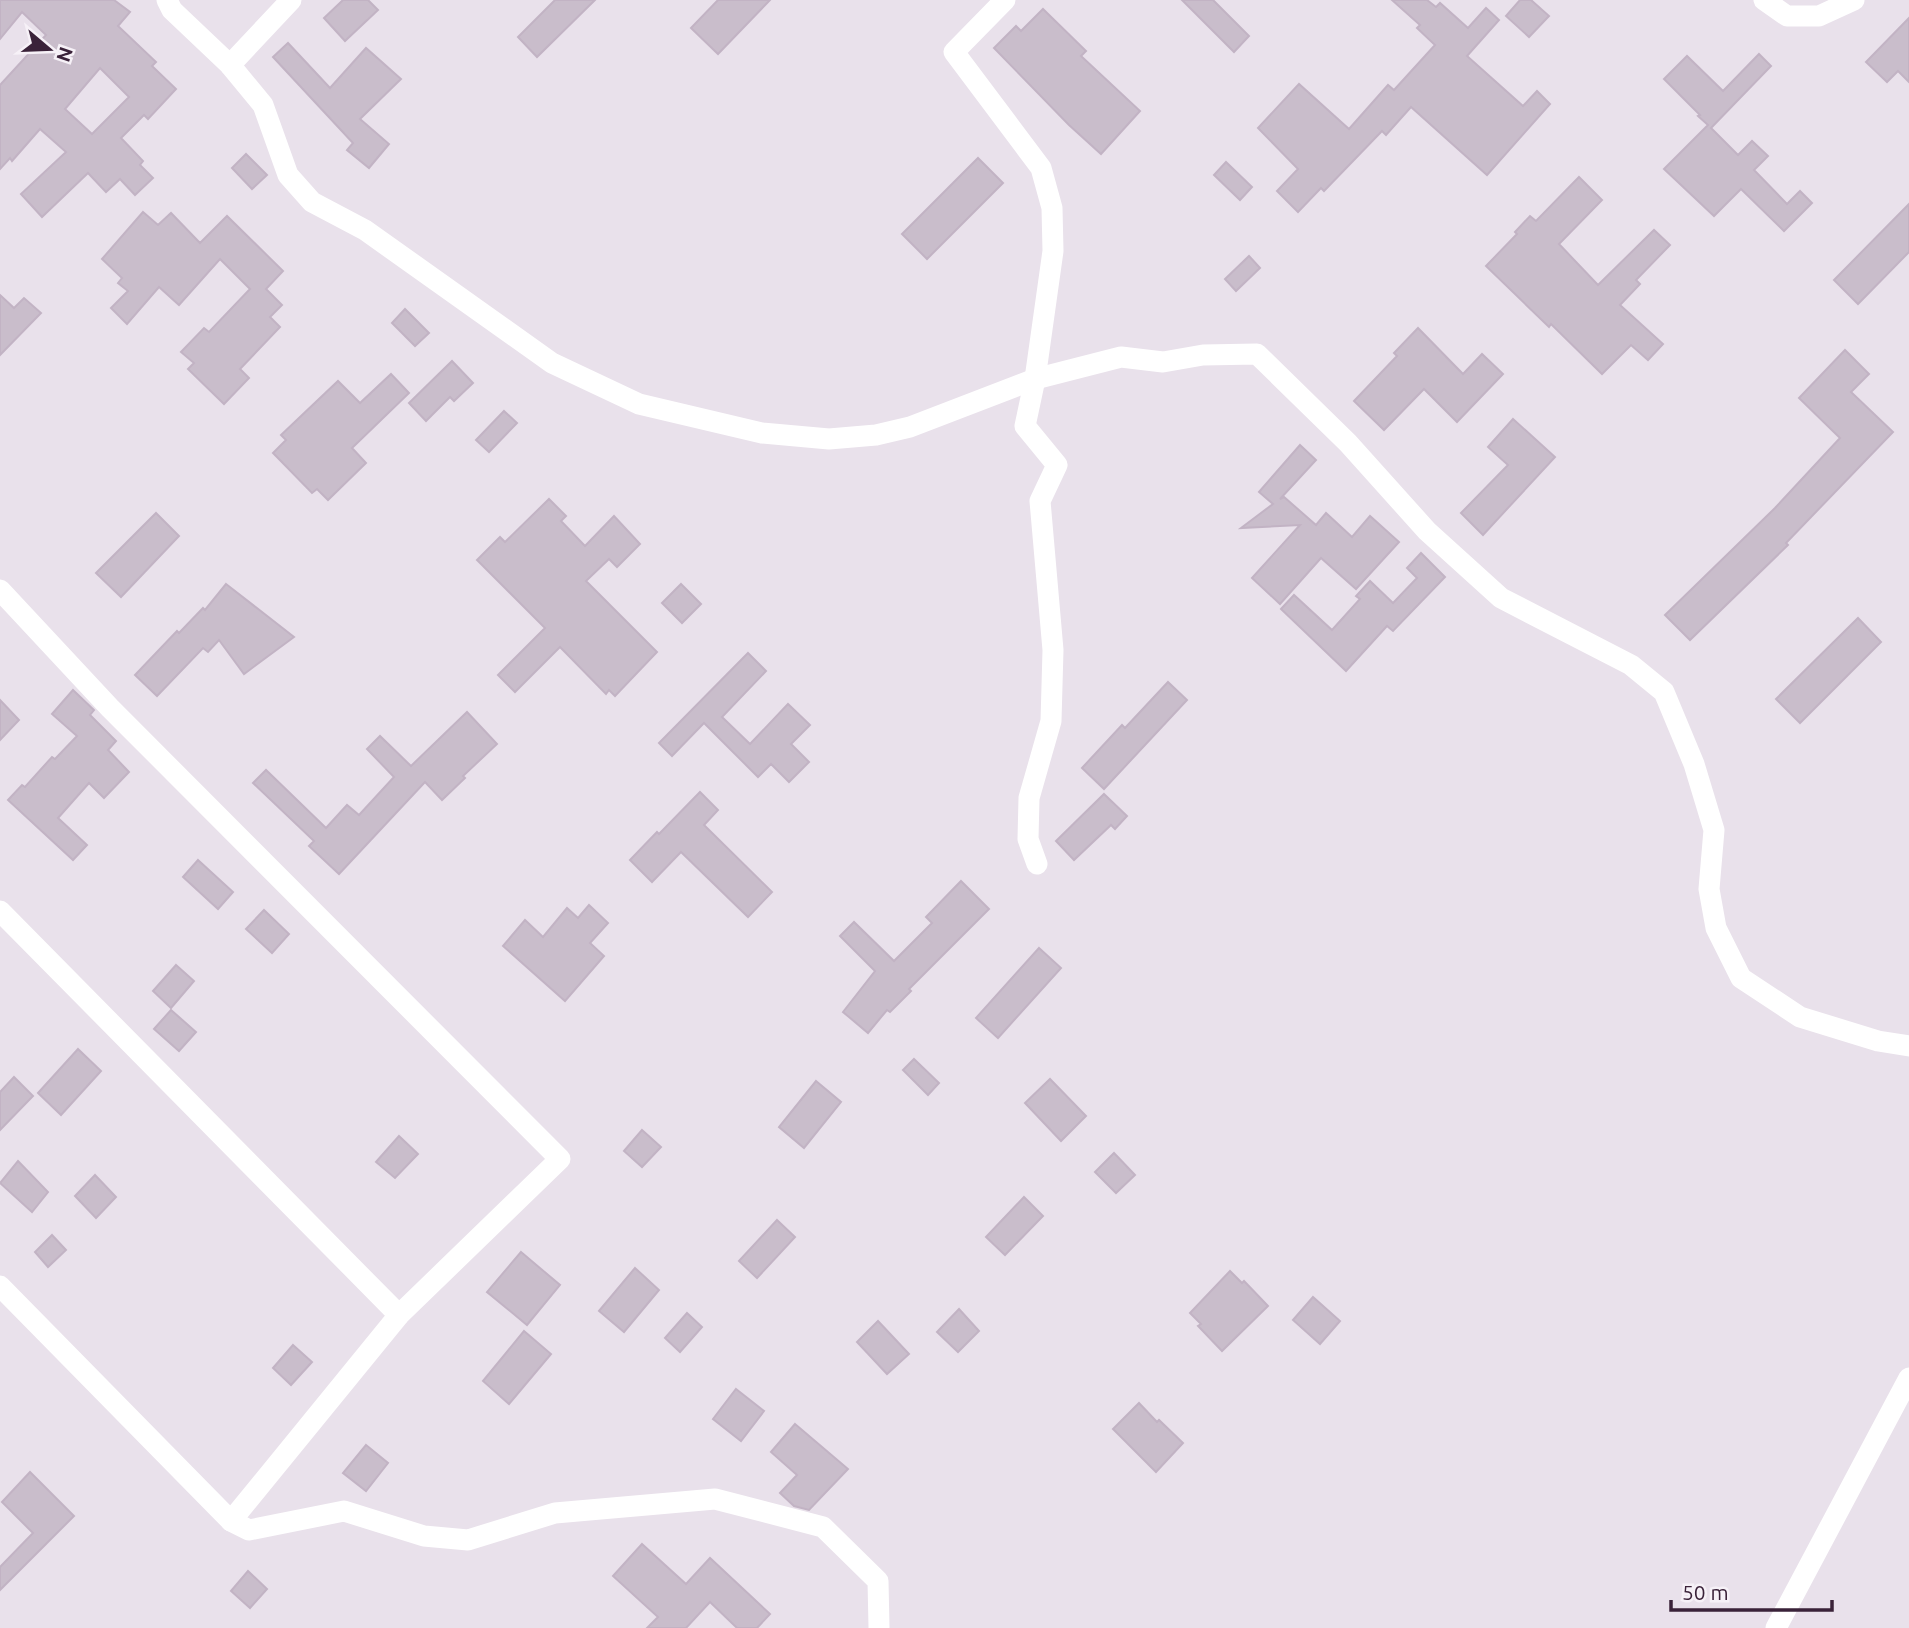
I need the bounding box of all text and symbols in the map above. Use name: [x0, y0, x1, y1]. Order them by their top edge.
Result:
north arrow: [14, 14, 84, 84]
text: N: [52, 44, 78, 65]
scale bar: [1671, 1568, 1832, 1612]
text: 50 m: [1682, 1580, 1729, 1604]

